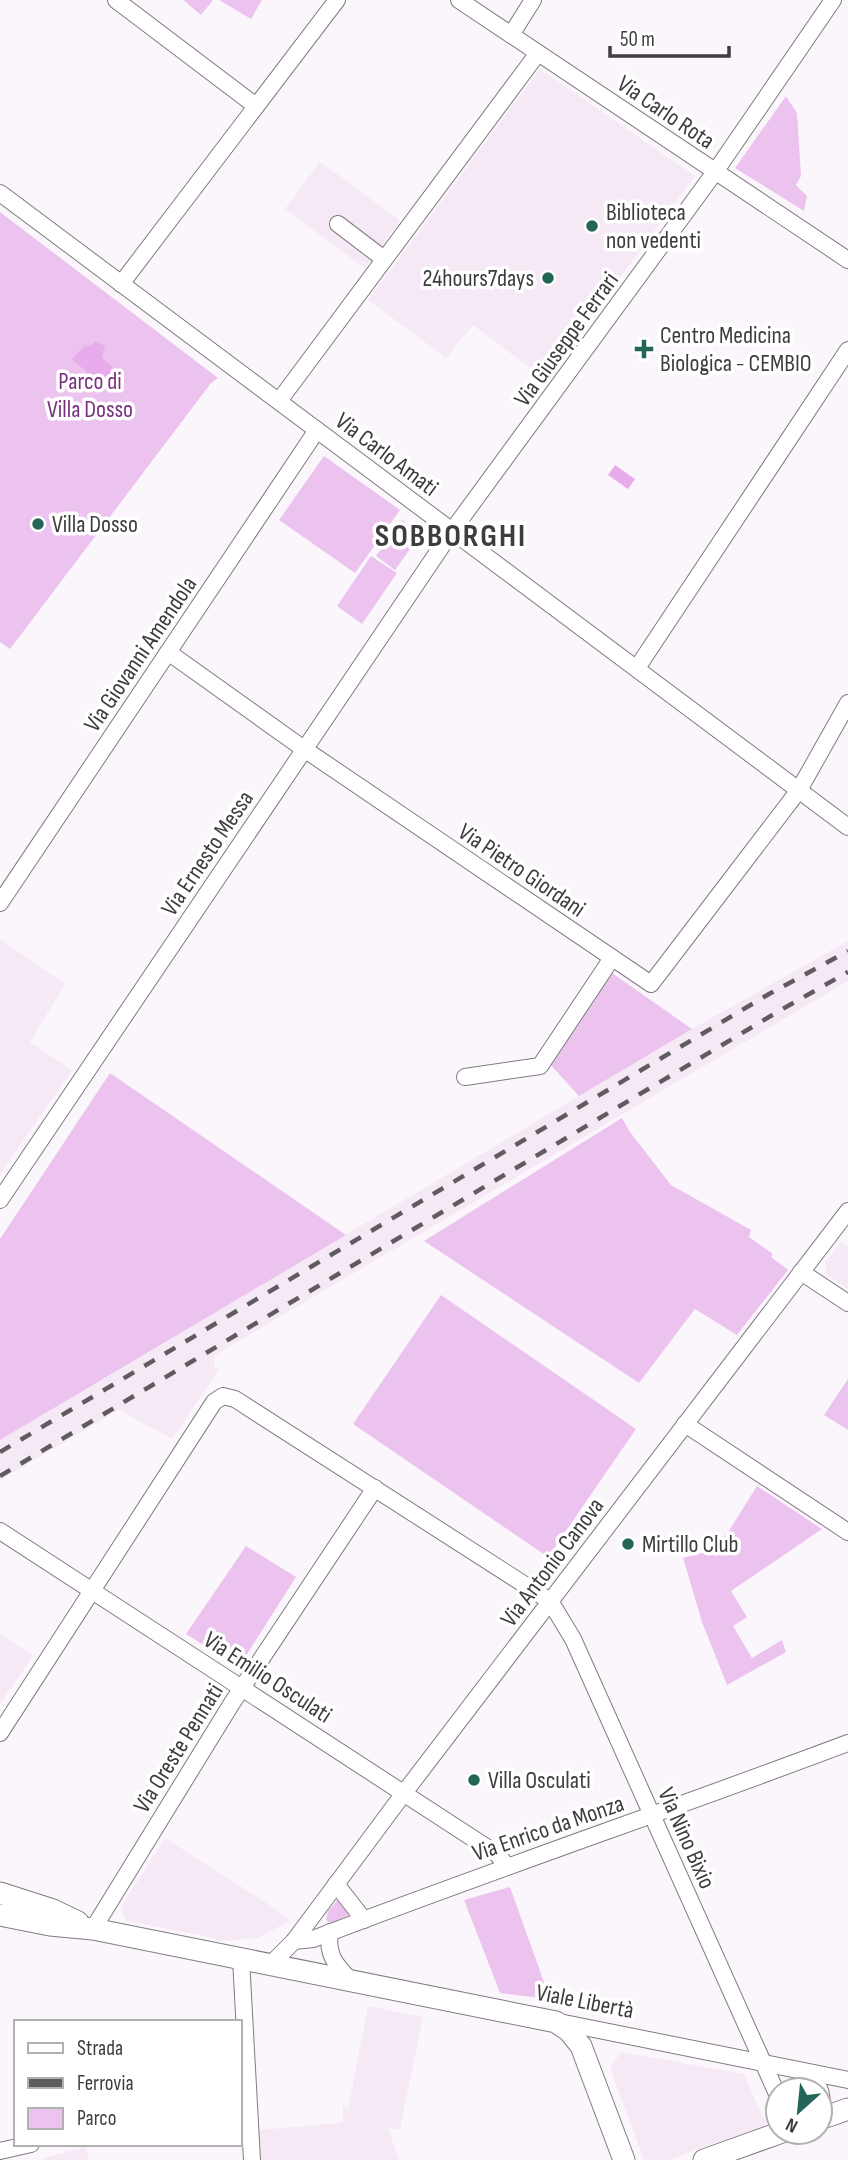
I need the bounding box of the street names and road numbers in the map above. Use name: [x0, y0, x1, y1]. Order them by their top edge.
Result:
street label: Via Carlo Rota: [612, 69, 720, 156]
street label: Via Giuseppe Ferrari: [508, 267, 625, 412]
street label: Via Carlo Amati: [330, 406, 444, 502]
street label: Via Giovanni Amendola: [78, 571, 203, 738]
street label: Via Ernesto Messa: [155, 785, 260, 921]
street label: Via Pietro Giordani: [453, 817, 591, 924]
street label: Via Antonio Canova: [495, 1492, 610, 1632]
street label: Via Emilio Osculati: [198, 1625, 337, 1730]
street label: Via Oreste Pennati: [127, 1678, 230, 1818]
street label: Via Nino Bixio: [651, 1783, 722, 1893]
street label: Via Enrico da Monza: [468, 1789, 628, 1868]
street label: Viale Libertà: [534, 1978, 636, 2025]

